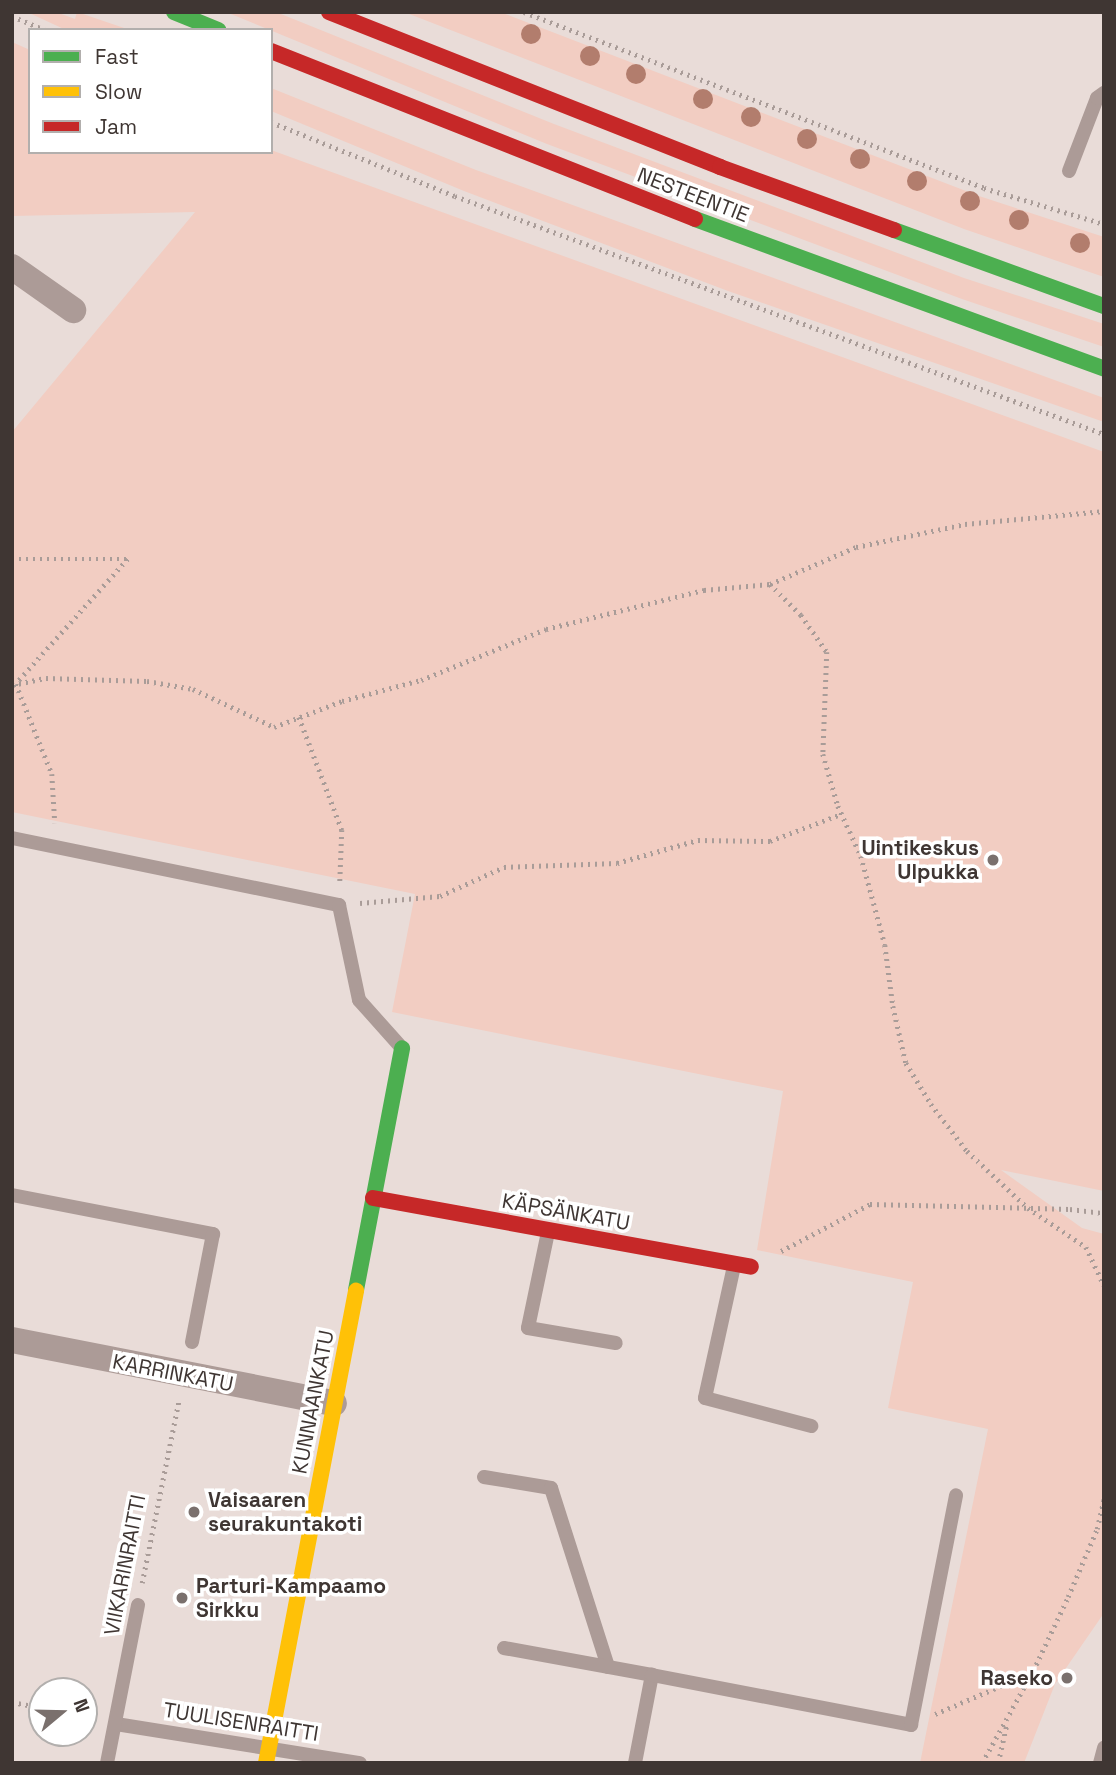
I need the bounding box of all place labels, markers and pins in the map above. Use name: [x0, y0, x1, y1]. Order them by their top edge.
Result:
place label: Uintikeskus Ulpukka: [861, 835, 979, 885]
marker: Uintikeskus Ulpukka: [985, 852, 1001, 868]
place label: Vaisaaren seurakuntakoti: [208, 1487, 362, 1537]
marker: Vaisaaren seurakuntakoti: [186, 1504, 202, 1520]
place label: Parturi-Kampaamo Sirkku: [196, 1573, 386, 1623]
marker: Parturi-Kampaamo Sirkku: [174, 1590, 190, 1606]
place label: Raseko: [980, 1665, 1053, 1691]
marker: Raseko: [1059, 1670, 1075, 1686]

